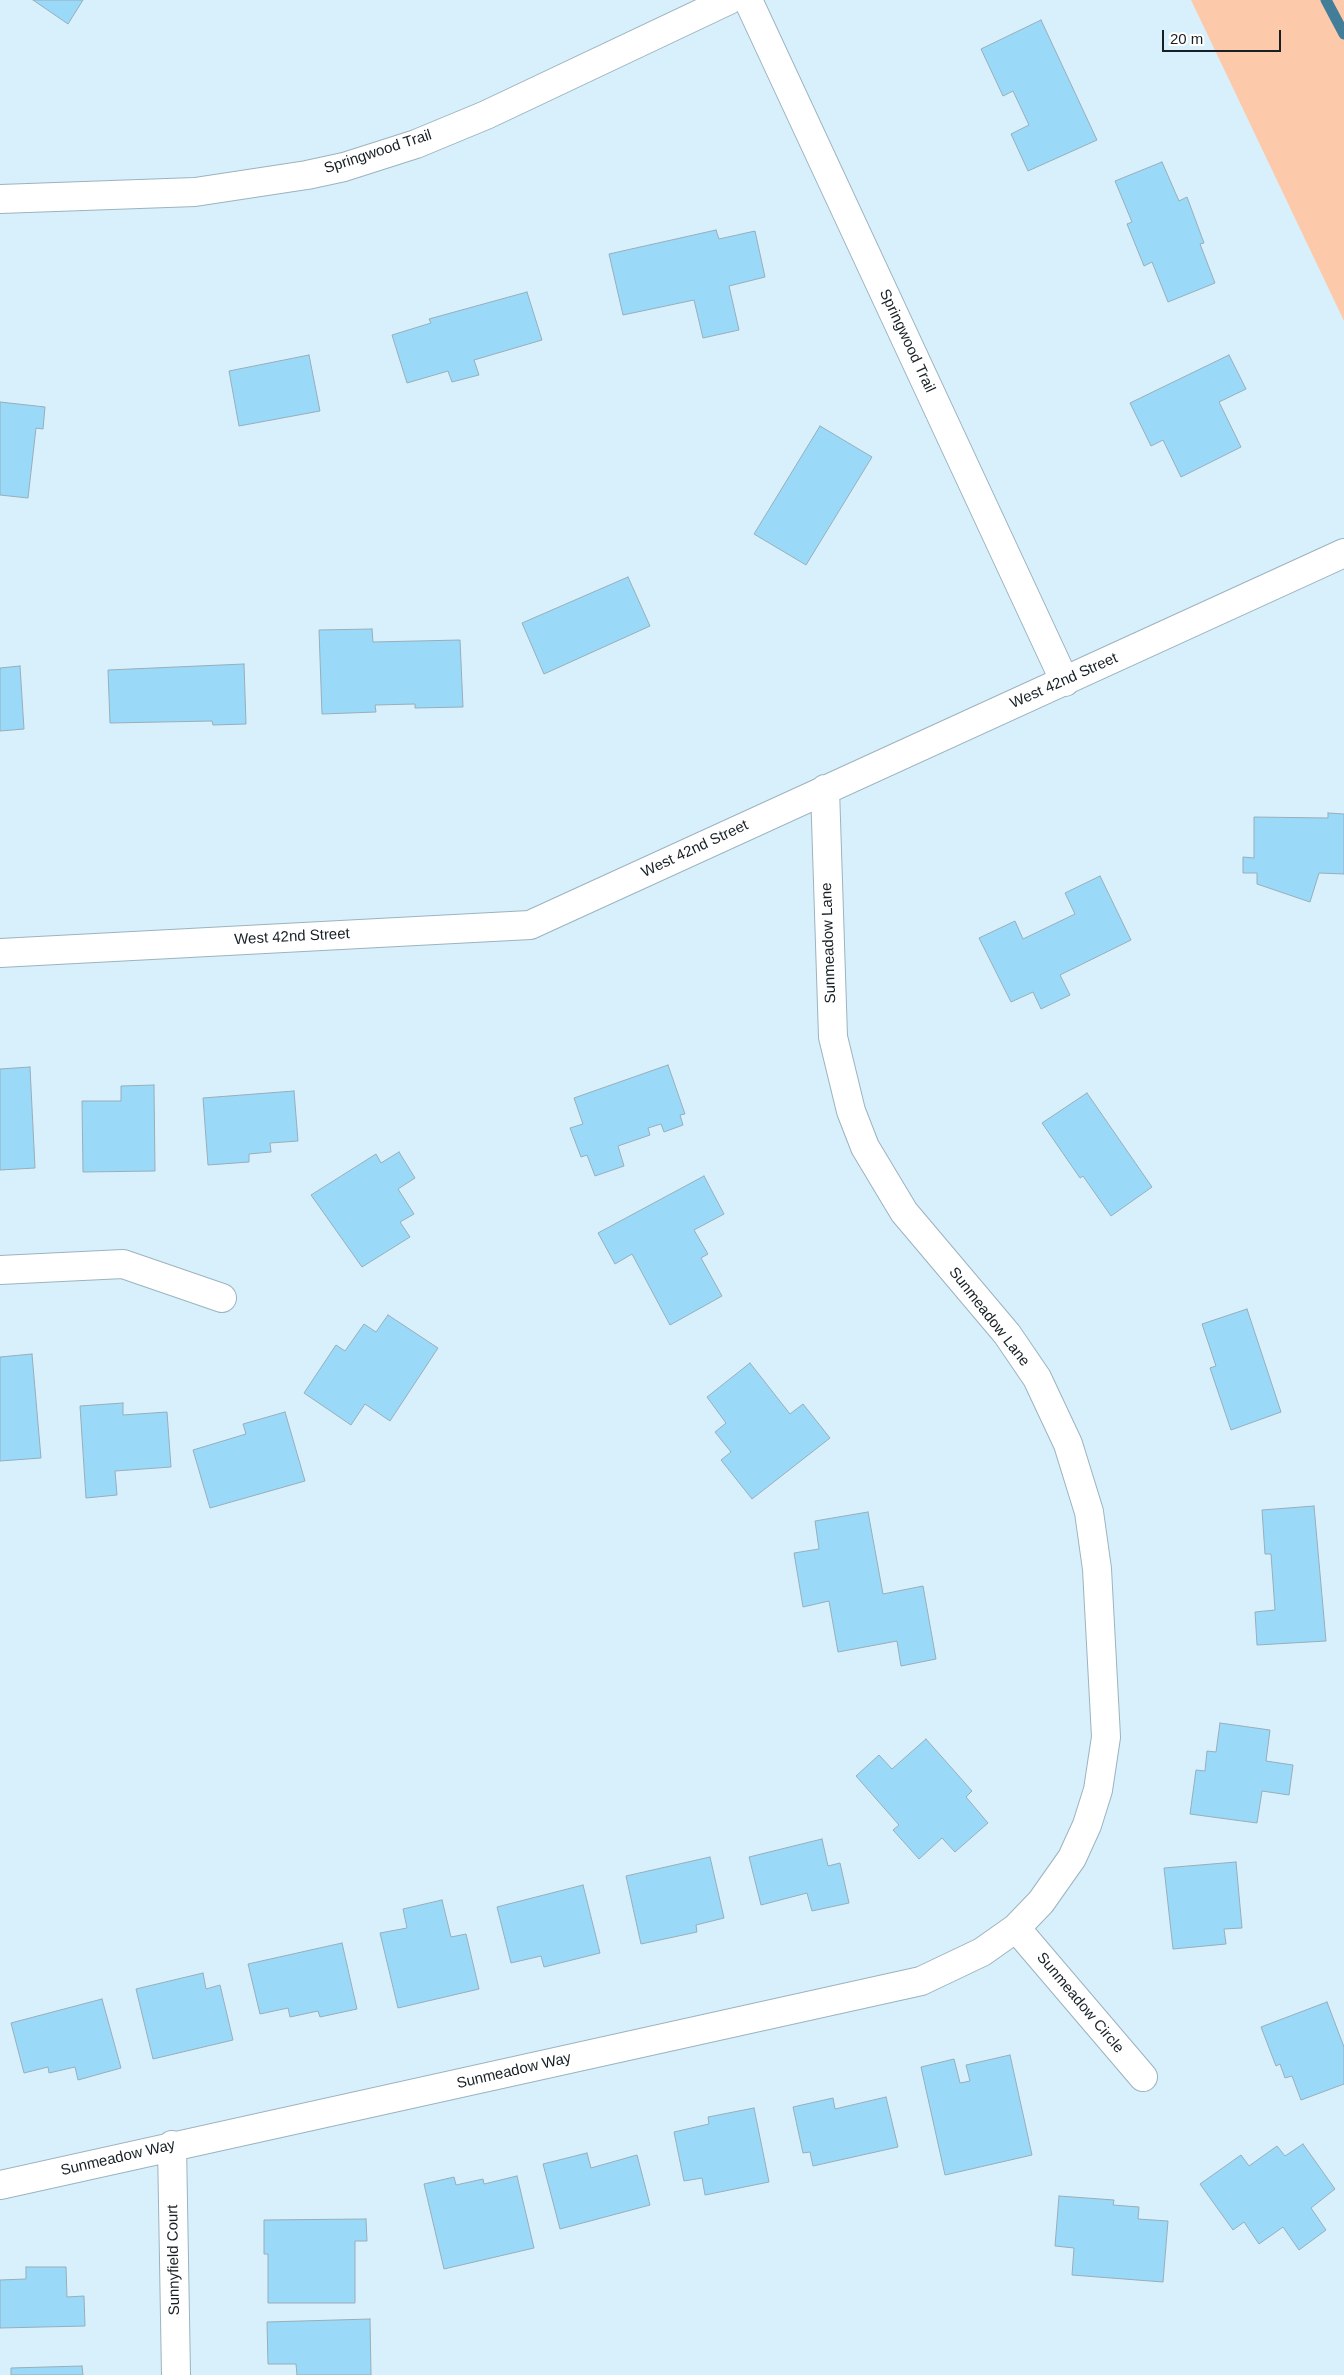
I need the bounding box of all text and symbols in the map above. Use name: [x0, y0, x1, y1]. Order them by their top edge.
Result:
scale bar: [1164, 20, 1283, 52]
text: 20 m: [1170, 30, 1203, 47]
street label: Springwood Trail: [322, 126, 434, 178]
street label: Springwood Trail: [875, 286, 939, 396]
street label: West 42nd Street: [1008, 649, 1120, 713]
street label: West 42nd Street: [639, 816, 751, 882]
street label: Sunmeadow Lane: [818, 882, 840, 1004]
street label: West 42nd Street: [234, 925, 350, 949]
street label: Sunmeadow Lane: [945, 1264, 1033, 1370]
street label: Sunmeadow Circle: [1033, 1949, 1127, 2057]
street label: Sunmeadow Way: [455, 2049, 573, 2093]
street label: Sunmeadow Way: [59, 2136, 177, 2180]
street label: Sunnyfield Court: [164, 2204, 184, 2316]

